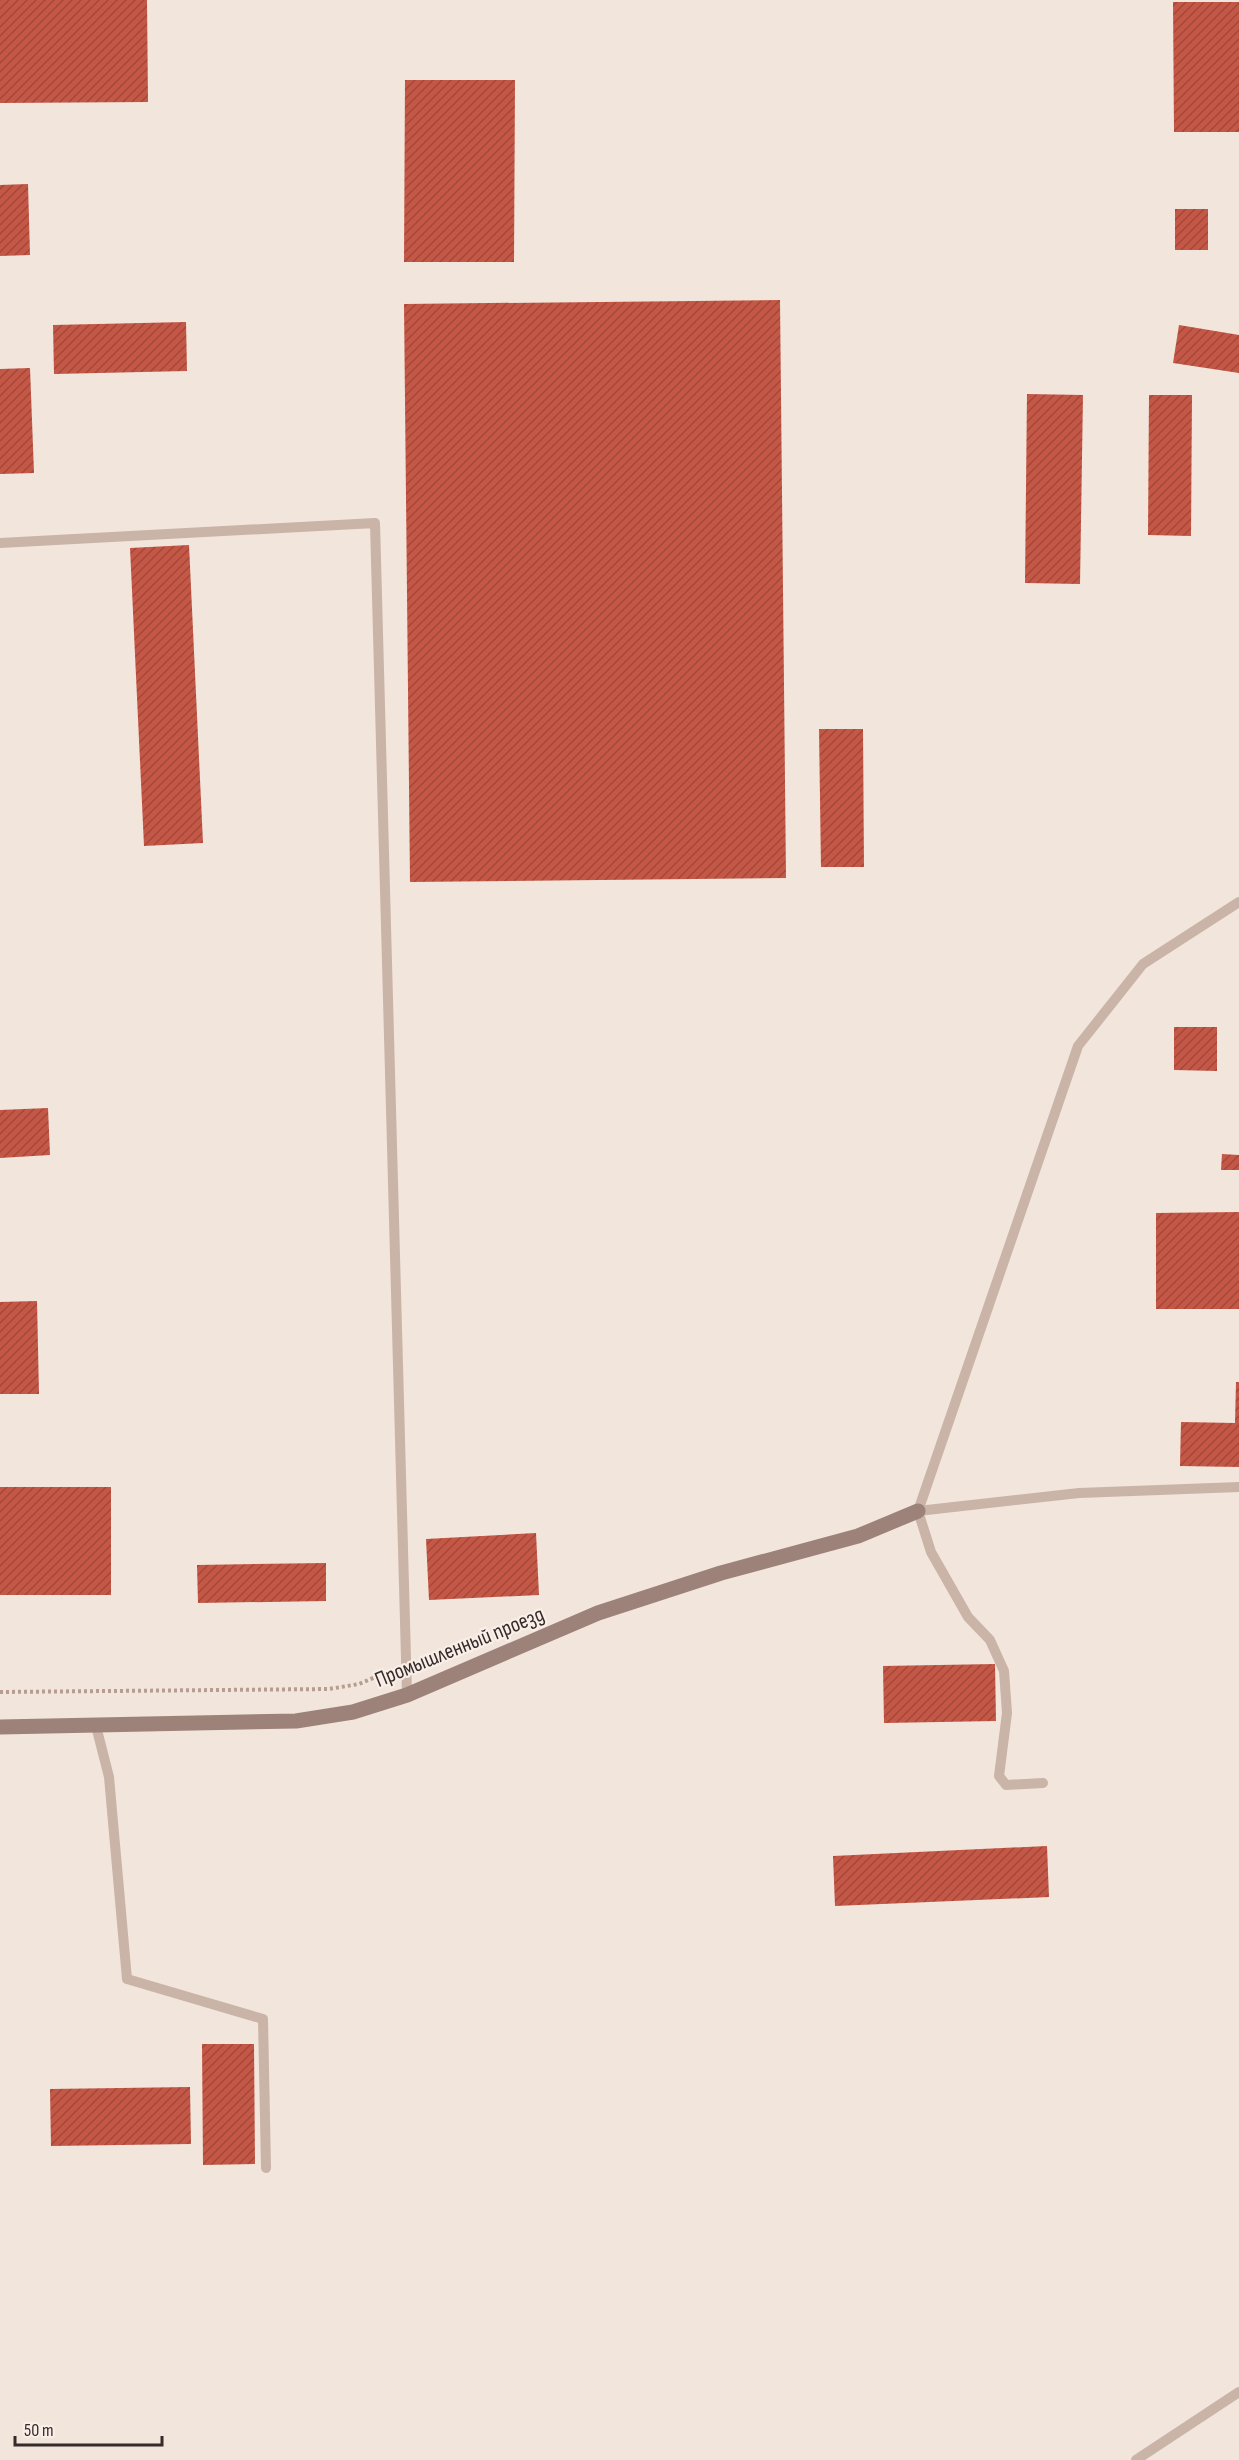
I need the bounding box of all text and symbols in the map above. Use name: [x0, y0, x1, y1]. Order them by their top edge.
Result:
street label: Промышленный проезд: [371, 1601, 548, 1694]
scale bar: [15, 2409, 162, 2447]
text: 50 m: [24, 2420, 54, 2441]

